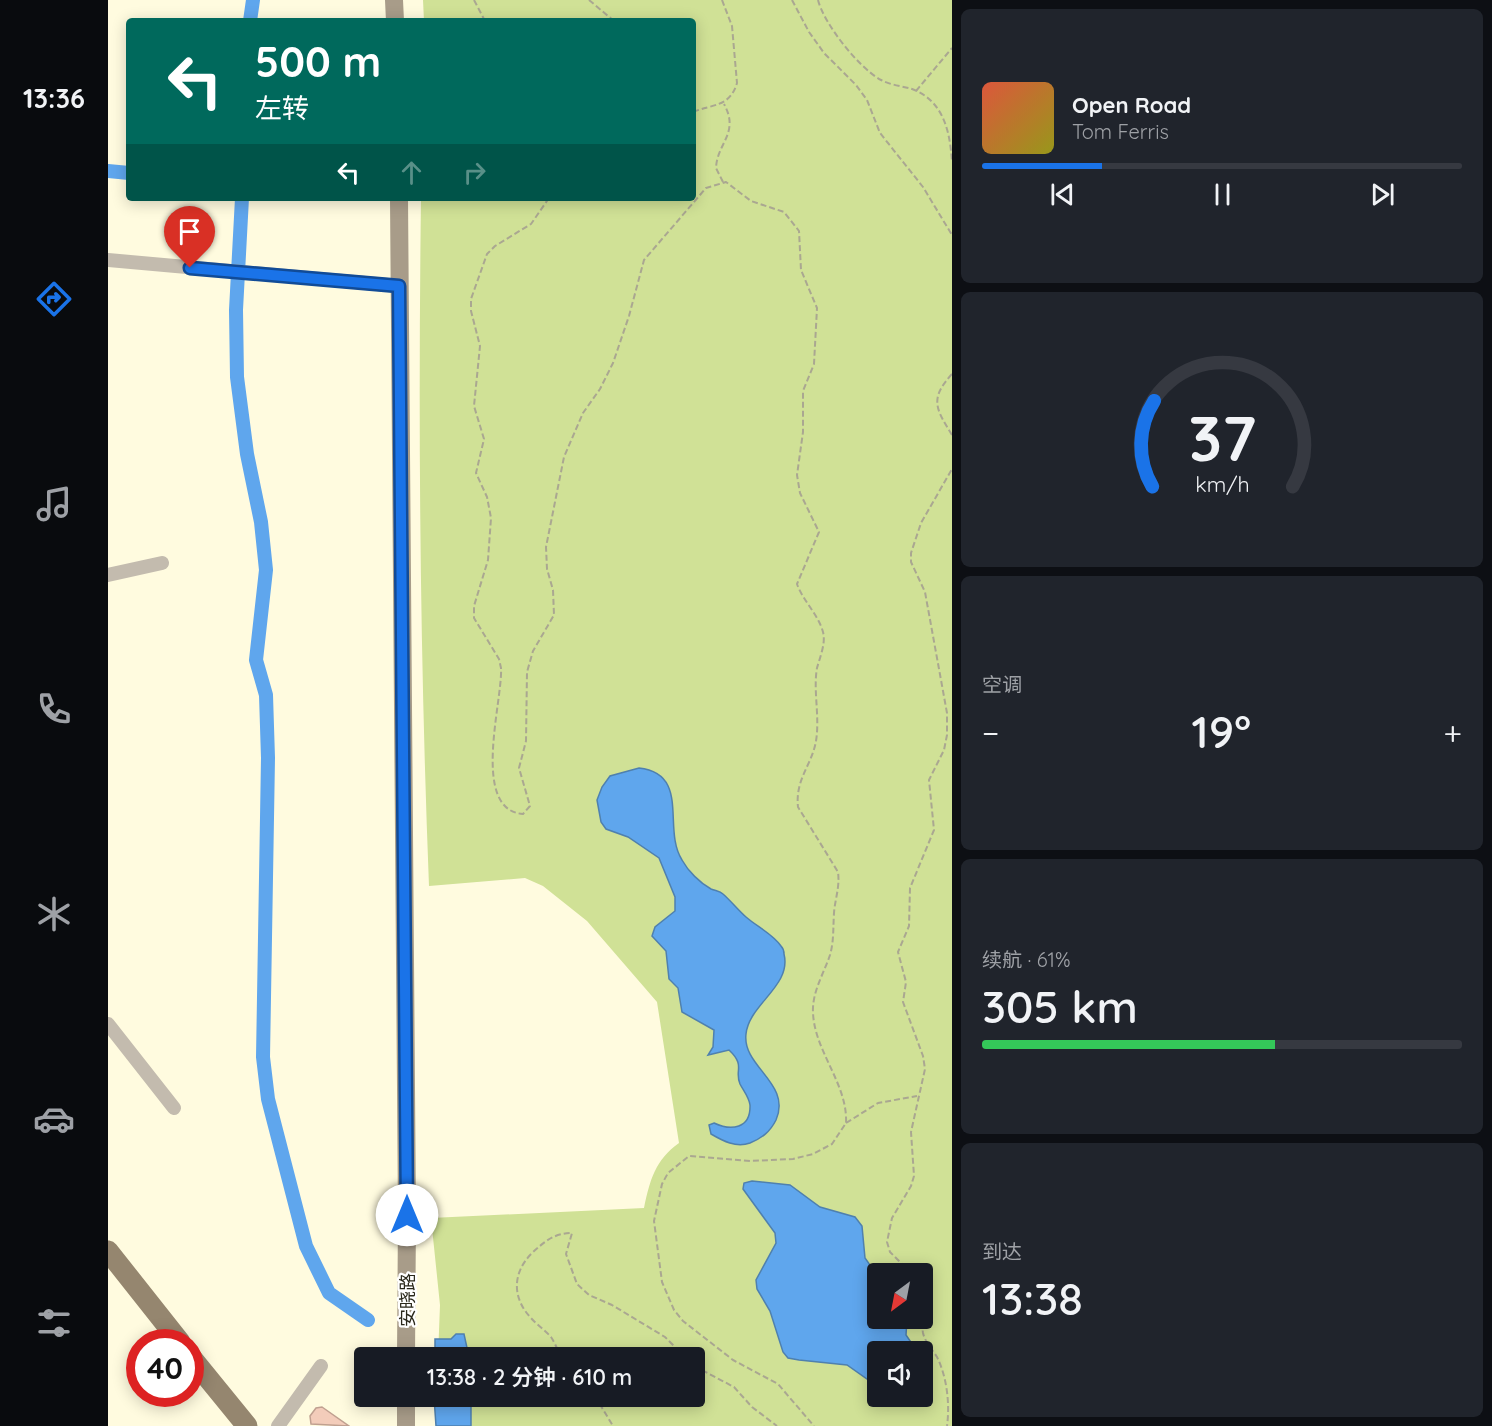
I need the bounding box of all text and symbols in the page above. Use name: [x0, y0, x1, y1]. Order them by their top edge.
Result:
text: 500 m: [255, 35, 381, 88]
icon: left: [156, 42, 234, 120]
text: 13:36: [23, 81, 85, 115]
text: 左转: [255, 91, 309, 125]
text: Open Road: [1072, 91, 1191, 119]
text: Tom Ferris: [1072, 119, 1169, 144]
icon: left: [332, 156, 365, 189]
icon: ahead: [395, 156, 428, 189]
icon: right: [458, 156, 491, 189]
icon: previous: [1046, 178, 1079, 211]
icon: pause: [1206, 178, 1239, 211]
icon: next: [1366, 178, 1399, 211]
pin: [164, 206, 215, 268]
icon: arrive: [173, 215, 206, 248]
icon: directions: [33, 278, 75, 320]
text: 37: [1188, 399, 1256, 477]
text: km/h: [1195, 471, 1249, 497]
icon: music: [33, 483, 75, 525]
text: 空调: [982, 672, 1022, 697]
icon: phone: [33, 688, 75, 730]
text: 19°: [1192, 703, 1251, 759]
text: −: [982, 712, 999, 753]
text: +: [1443, 712, 1462, 753]
icon: climate: [33, 893, 75, 935]
text: 续航 · 61%: [982, 947, 1070, 972]
text: 305 km: [982, 978, 1138, 1034]
icon: car: [33, 1098, 75, 1140]
position arrow: [375, 1183, 439, 1247]
text: 到达: [982, 1239, 1022, 1264]
north arrow: [867, 1263, 933, 1329]
map controls: [867, 1263, 933, 1407]
text: 13:38: [982, 1270, 1083, 1326]
street label: 安晓路: [396, 1273, 419, 1327]
icon: filters: [33, 1302, 75, 1344]
speed limit sign: 40: [126, 1329, 204, 1407]
button: sound: [867, 1341, 933, 1407]
text: 13:38 · 2 分钟 · 610 m: [427, 1363, 632, 1391]

